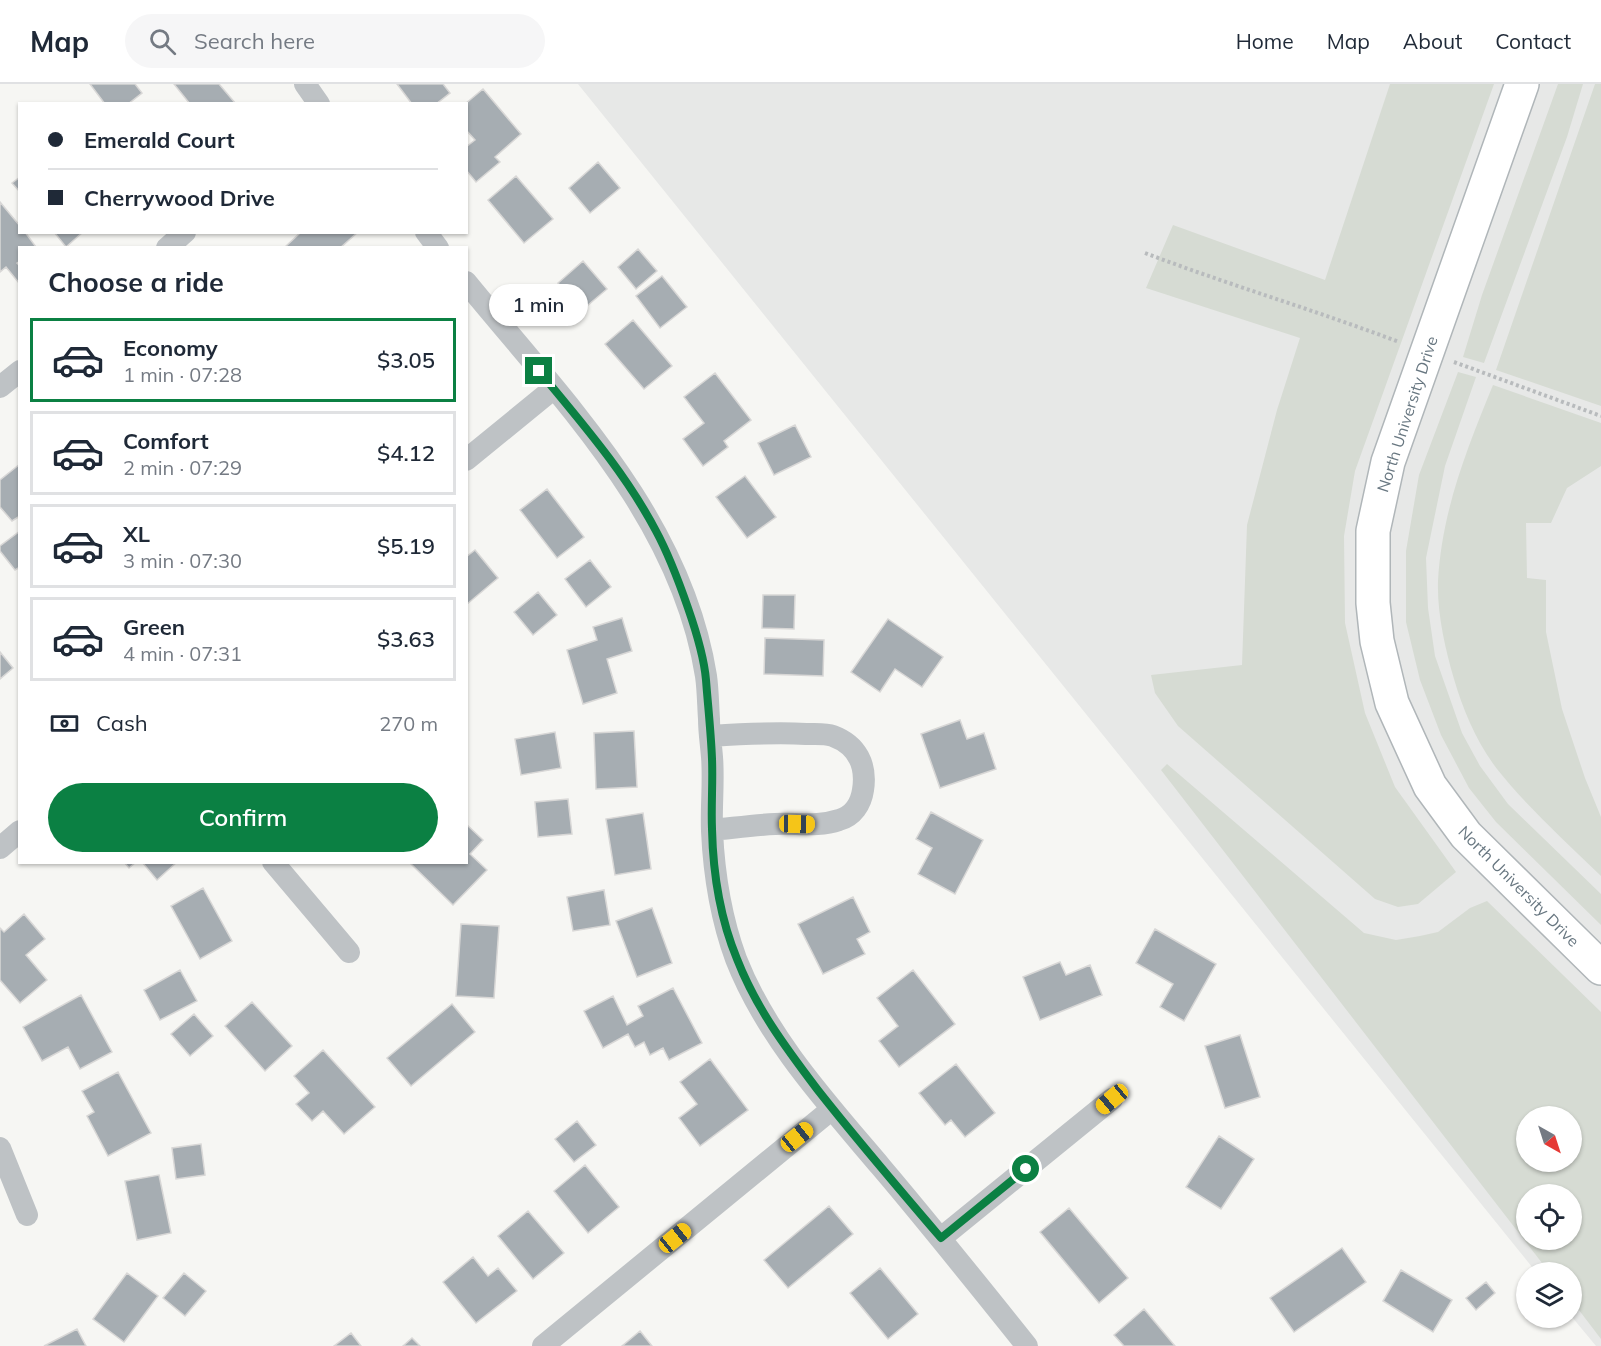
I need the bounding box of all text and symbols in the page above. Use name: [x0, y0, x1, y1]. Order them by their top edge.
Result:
search box: [125, 14, 545, 68]
text: Map: [30, 24, 89, 59]
icon: search: [146, 25, 179, 58]
text: Search here: [194, 27, 315, 55]
text: Home: [1236, 28, 1294, 54]
text: Map: [1327, 28, 1370, 54]
text: About: [1403, 28, 1462, 54]
text: Contact: [1495, 28, 1571, 54]
text: Emerald Court: [84, 126, 235, 154]
text: Cherrywood Drive: [84, 184, 275, 212]
text: Choose a ride: [48, 265, 224, 299]
callout: 1 min: [490, 284, 588, 326]
text: 1 min: [513, 292, 564, 317]
icon: car: [51, 333, 105, 387]
street label: North University Drive: [1372, 333, 1442, 495]
text: Economy: [123, 334, 218, 362]
text: $3.05: [377, 346, 435, 374]
route end: [525, 357, 552, 384]
text: 1 min · 07:28: [123, 362, 242, 387]
icon: car: [51, 426, 105, 480]
text: Comfort: [123, 427, 209, 455]
text: $4.12: [377, 439, 435, 467]
text: 2 min · 07:29: [123, 455, 242, 480]
icon: car: [51, 519, 105, 573]
text: XL: [123, 520, 150, 548]
text: $5.19: [377, 532, 435, 560]
text: 3 min · 07:30: [123, 548, 242, 573]
icon: car: [51, 612, 105, 666]
text: Green: [123, 613, 185, 641]
text: $3.63: [377, 625, 435, 653]
text: 4 min · 07:31: [123, 641, 242, 666]
icon: cash: [48, 707, 81, 740]
text: Cash: [96, 709, 148, 737]
text: 270 m: [379, 711, 438, 736]
button: Confirm: [48, 783, 438, 852]
car: [779, 815, 815, 833]
street label: North University Drive: [1454, 821, 1584, 951]
car: [1092, 1081, 1132, 1117]
north arrow: [1516, 1106, 1582, 1172]
map controls: [1516, 1106, 1582, 1328]
car: [777, 1119, 817, 1155]
route start: [1012, 1155, 1039, 1182]
button: locate: [1516, 1184, 1582, 1250]
car: [655, 1220, 695, 1256]
button: layers: [1516, 1262, 1582, 1328]

